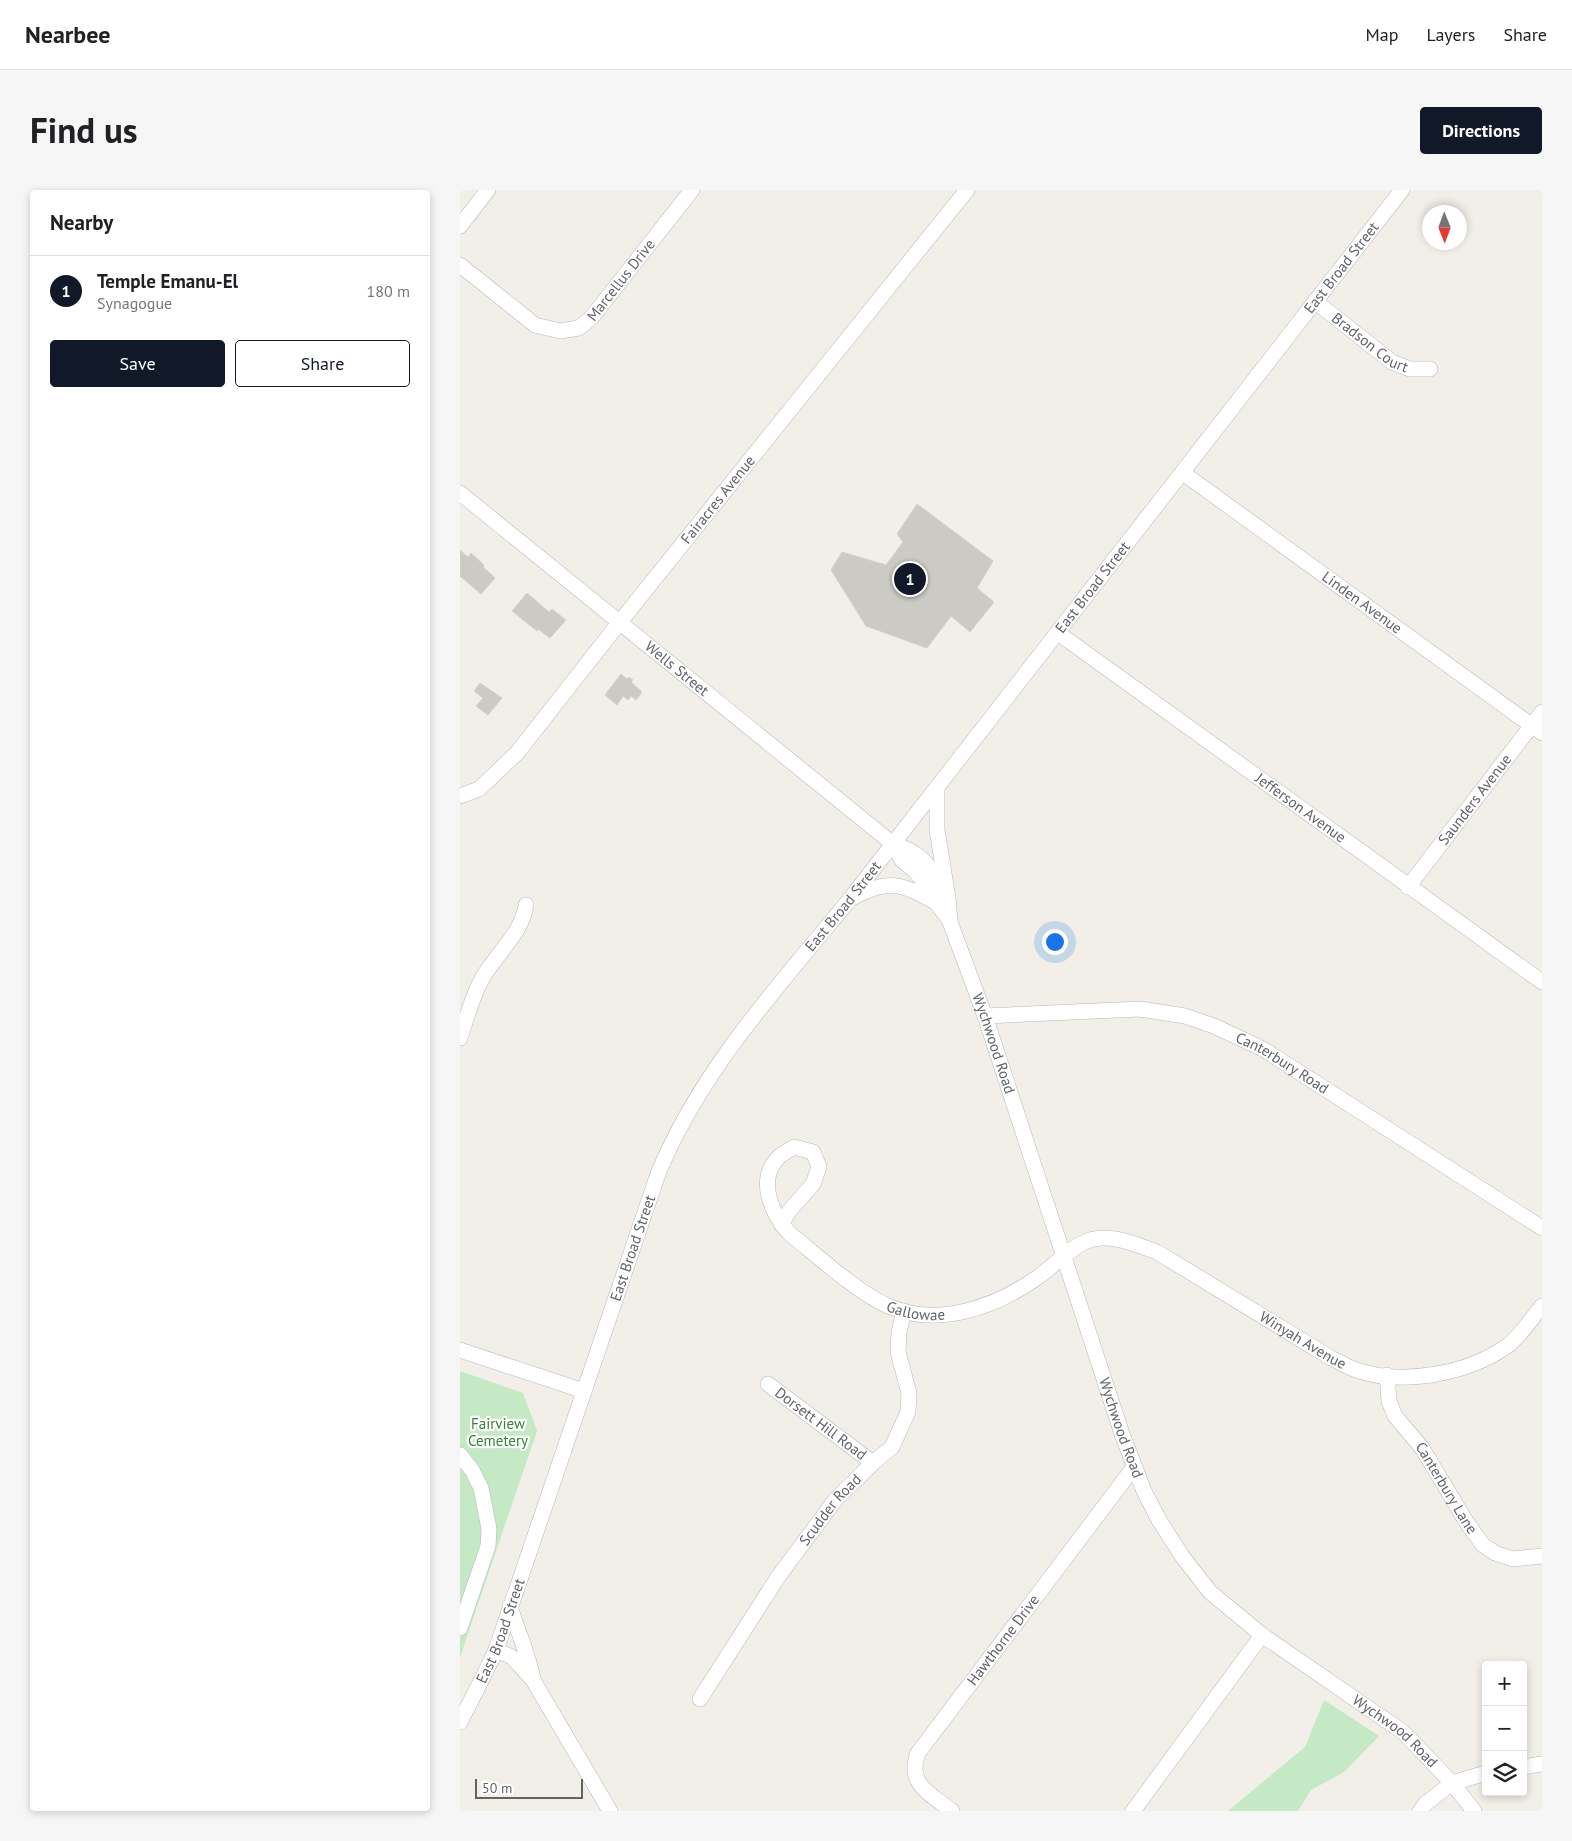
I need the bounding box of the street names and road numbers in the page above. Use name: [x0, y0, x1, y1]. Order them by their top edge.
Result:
street label: East Broad Street: [1299, 218, 1383, 317]
street label: Marcellus Drive: [582, 235, 659, 325]
street label: Bradson Court: [1328, 308, 1411, 376]
street label: Fairacres Avenue: [676, 451, 759, 547]
street label: East Broad Street: [1051, 538, 1134, 637]
street label: Linden Avenue: [1318, 567, 1406, 638]
street label: Wells Street: [641, 637, 713, 700]
street label: Saunders Avenue: [1434, 750, 1515, 849]
street label: Jefferson Avenue: [1251, 768, 1350, 847]
street label: East Broad Street: [801, 857, 885, 955]
street label: Wychwood Road: [968, 990, 1020, 1096]
street label: Canterbury Road: [1233, 1028, 1332, 1098]
street label: East Broad Street: [605, 1192, 659, 1303]
street label: Gallowae: [884, 1296, 946, 1324]
street label: Winyah Avenue: [1256, 1307, 1350, 1373]
street label: Wychwood Road: [1095, 1375, 1148, 1480]
street label: Dorsett Hill Road: [771, 1383, 871, 1464]
street label: Canterbury Lane: [1412, 1438, 1482, 1538]
street label: Scudder Road: [795, 1470, 865, 1549]
street label: East Broad Street: [471, 1576, 529, 1686]
street label: Hawthorne Drive: [963, 1591, 1043, 1689]
street label: Wychwood Road: [1349, 1690, 1442, 1771]

